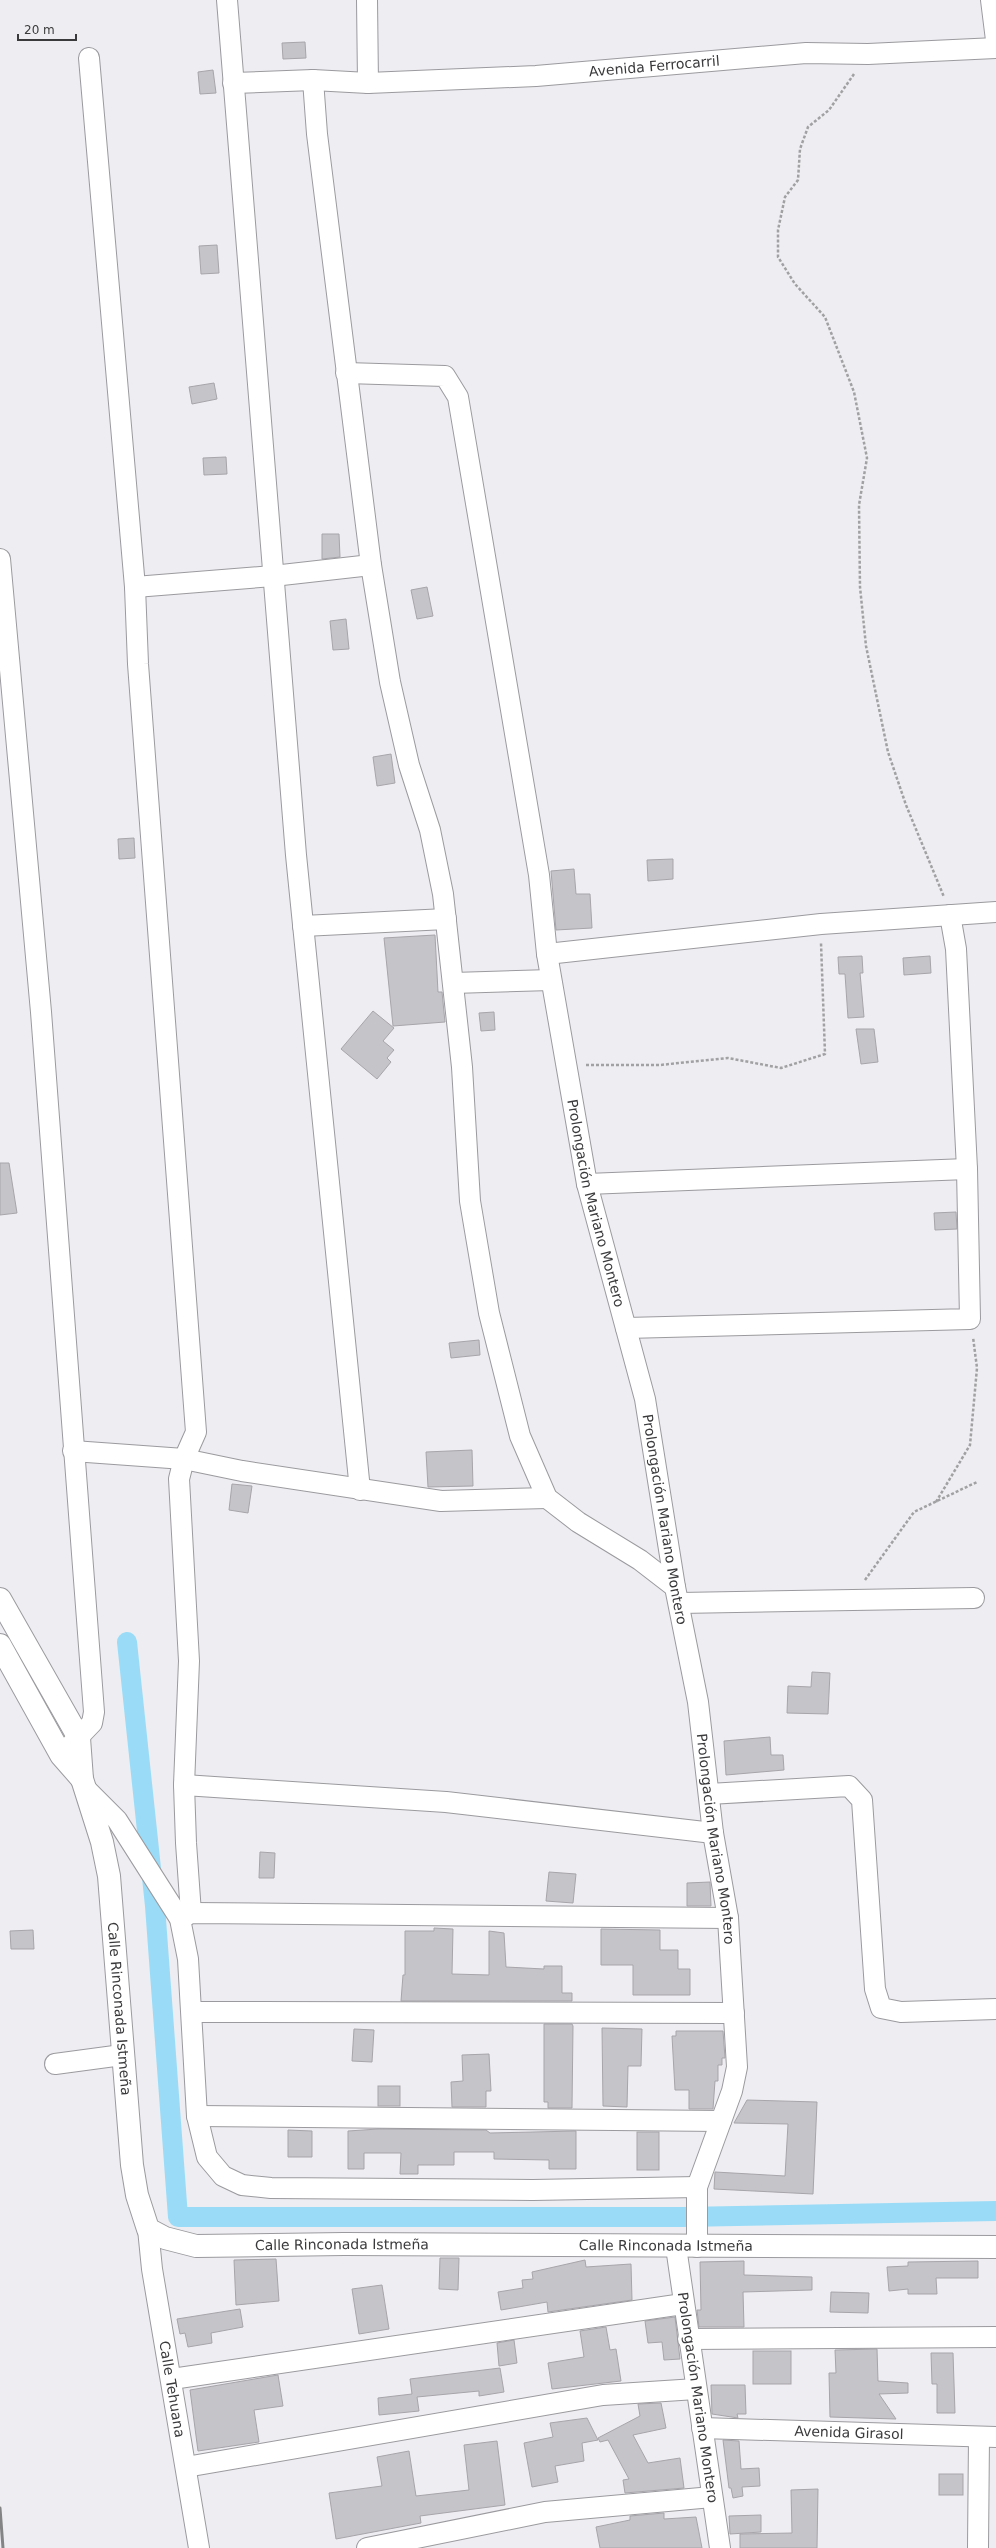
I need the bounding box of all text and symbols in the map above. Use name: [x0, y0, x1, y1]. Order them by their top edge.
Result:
scale bar: [18, 16, 76, 42]
text: 20 m: [24, 23, 55, 37]
street label: Avenida Ferrocarril: [588, 52, 720, 79]
street label: Prolongación Mariano Montero: [564, 1098, 628, 1309]
street label: Prolongación Mariano Montero: [640, 1413, 690, 1626]
street label: Prolongación Mariano Montero: [694, 1733, 738, 1945]
street label: Calle Rinconada Istmeña: [105, 1921, 134, 2096]
street label: Calle Rinconada Istmeña: [255, 2236, 429, 2253]
street label: Calle Rinconada Istmeña: [579, 2237, 753, 2254]
street label: Prolongación Mariano Montero: [675, 2291, 721, 2504]
street label: Calle Tehuana: [156, 2340, 188, 2439]
street label: Avenida Girasol: [794, 2423, 904, 2442]

